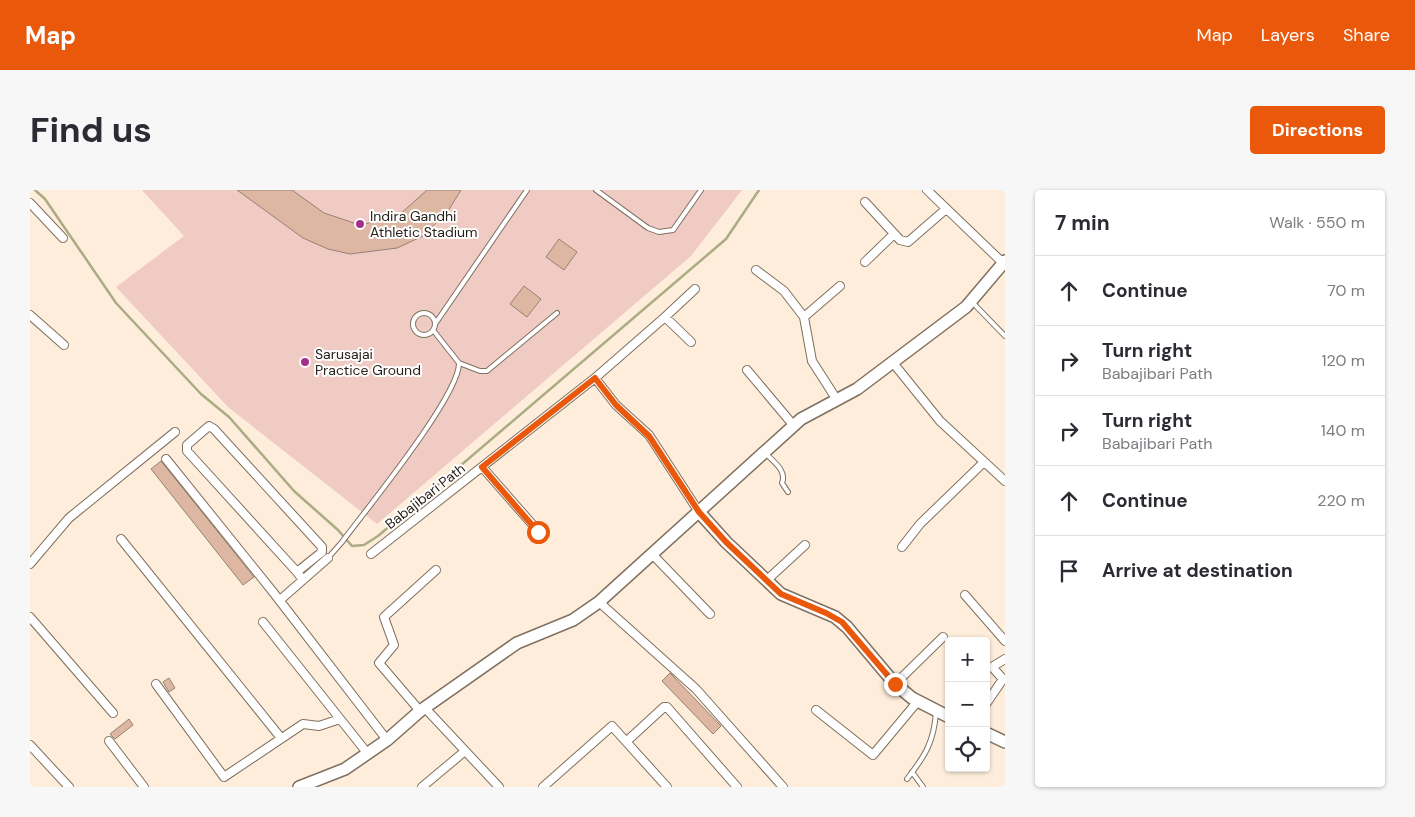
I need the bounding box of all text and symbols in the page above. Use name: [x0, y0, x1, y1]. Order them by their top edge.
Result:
text: Map: [25, 20, 76, 51]
text: Map: [1197, 23, 1233, 47]
text: Layers: [1261, 23, 1315, 47]
text: Share: [1343, 23, 1390, 47]
button: Directions: [1250, 106, 1385, 154]
text: Find us: [30, 107, 152, 153]
place label: Indira Gandhi Athletic Stadium: [370, 207, 478, 241]
text: 7 min: [1055, 209, 1110, 237]
text: Walk · 550 m: [1269, 212, 1365, 233]
marker: Indira Gandhi Athletic Stadium: [354, 218, 366, 230]
icon: ahead: [1055, 277, 1083, 305]
text: Continue: [1102, 278, 1188, 303]
text: 70 m: [1327, 280, 1365, 301]
text: Turn right: [1102, 338, 1192, 363]
place label: Sarusajai Practice Ground: [315, 345, 421, 379]
icon: right: [1055, 347, 1083, 375]
text: 120 m: [1321, 350, 1365, 371]
marker: Sarusajai Practice Ground: [299, 356, 311, 368]
text: Babajibari Path: [1102, 363, 1212, 384]
text: Turn right: [1102, 408, 1192, 433]
icon: right: [1055, 417, 1083, 445]
text: 140 m: [1321, 420, 1365, 441]
text: Babajibari Path: [1102, 433, 1212, 454]
street label: Babajibari Path: [381, 459, 469, 533]
icon: ahead: [1055, 487, 1083, 515]
text: Continue: [1102, 488, 1188, 513]
text: 220 m: [1317, 490, 1365, 511]
route start: [527, 521, 550, 544]
icon: arrive: [1055, 557, 1083, 585]
text: Arrive at destination: [1102, 558, 1293, 583]
map controls: [945, 637, 990, 772]
button: +: [945, 637, 990, 682]
route end: [884, 673, 907, 696]
button: −: [945, 682, 990, 727]
button: locate: [945, 727, 990, 772]

